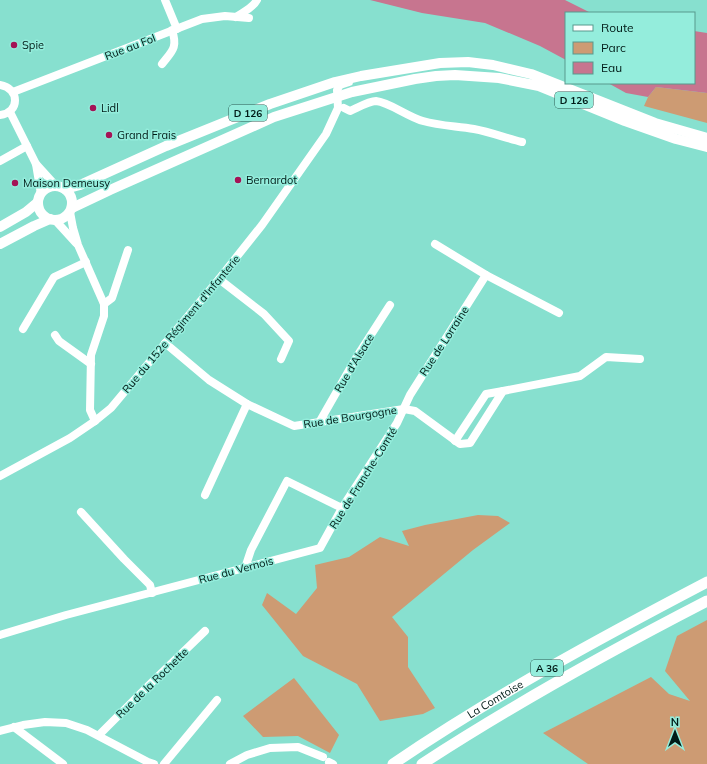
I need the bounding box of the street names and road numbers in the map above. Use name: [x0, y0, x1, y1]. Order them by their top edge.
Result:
street label: Rue au Fol: [103, 31, 157, 63]
road number: D 126: [555, 92, 593, 108]
road number: D 126: [229, 105, 267, 121]
street label: Rue du 152e Régiment d'Infanterie: [119, 252, 243, 396]
street label: Rue de Lorraine: [416, 304, 472, 378]
street label: Rue d'Alsace: [331, 331, 377, 395]
street label: Rue de Bourgogne: [302, 403, 398, 431]
street label: Rue de Franche-Comté: [326, 425, 400, 531]
street label: Rue du Vernois: [197, 553, 275, 587]
street label: Rue de la Rochette: [113, 645, 191, 721]
road number: A 36: [531, 660, 563, 676]
street label: La Comtoise: [465, 677, 526, 721]

